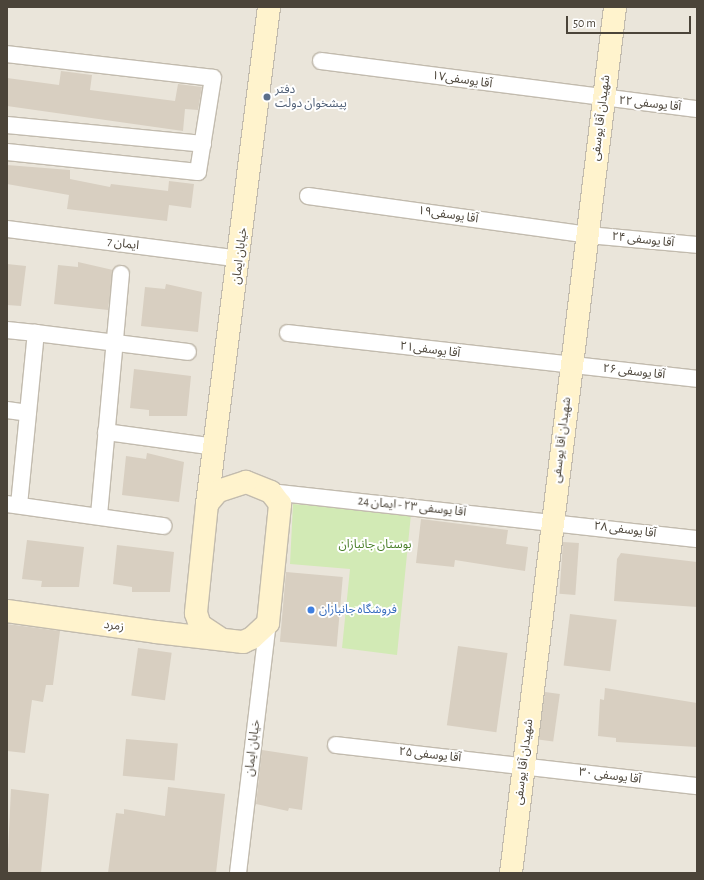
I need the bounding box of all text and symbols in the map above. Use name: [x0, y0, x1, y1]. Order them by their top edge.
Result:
scale bar: [568, 8, 693, 34]
text: 50 m: [573, 17, 596, 29]
street label: آقا یوسفی۱۷: [431, 69, 493, 91]
street label: شهیدان آقا یوسفی: [589, 74, 613, 162]
place label: دفتر پیشخوان دولت: [275, 83, 347, 111]
marker: دفتر پیشخوان دولت: [262, 92, 272, 102]
street label: آقا یوسفی ۲۲: [618, 94, 682, 114]
street label: آقا یوسفی۱۹: [417, 204, 479, 226]
street label: خیابان ایمان: [229, 227, 251, 285]
street label: آقا یوسفی ۲۴: [611, 230, 675, 250]
street label: ایمان 7: [106, 235, 140, 253]
street label: آقا یوسفی۲۱: [399, 339, 461, 361]
street label: آقا یوسفی ۲۶: [602, 362, 666, 382]
street label: شهیدان آقا یوسفی: [550, 396, 574, 484]
street label: آقا یوسفی ۲۳ - ایمان 24: [357, 494, 467, 520]
street label: آقا یوسفی ۲۸: [593, 519, 657, 541]
park label: بوستان جانبازان: [338, 538, 412, 552]
place label: فروشگاه جانبازان: [319, 603, 397, 617]
marker: فروشگاه جانبازان: [306, 605, 316, 615]
street label: زمرد: [103, 617, 125, 635]
street label: شهیدان آقا یوسفی: [512, 718, 536, 806]
street label: خیابان ایمان: [242, 719, 264, 777]
street label: آقا یوسفی ۲۵: [398, 745, 462, 765]
street label: آقا یوسفی ۳۰: [578, 765, 642, 787]

